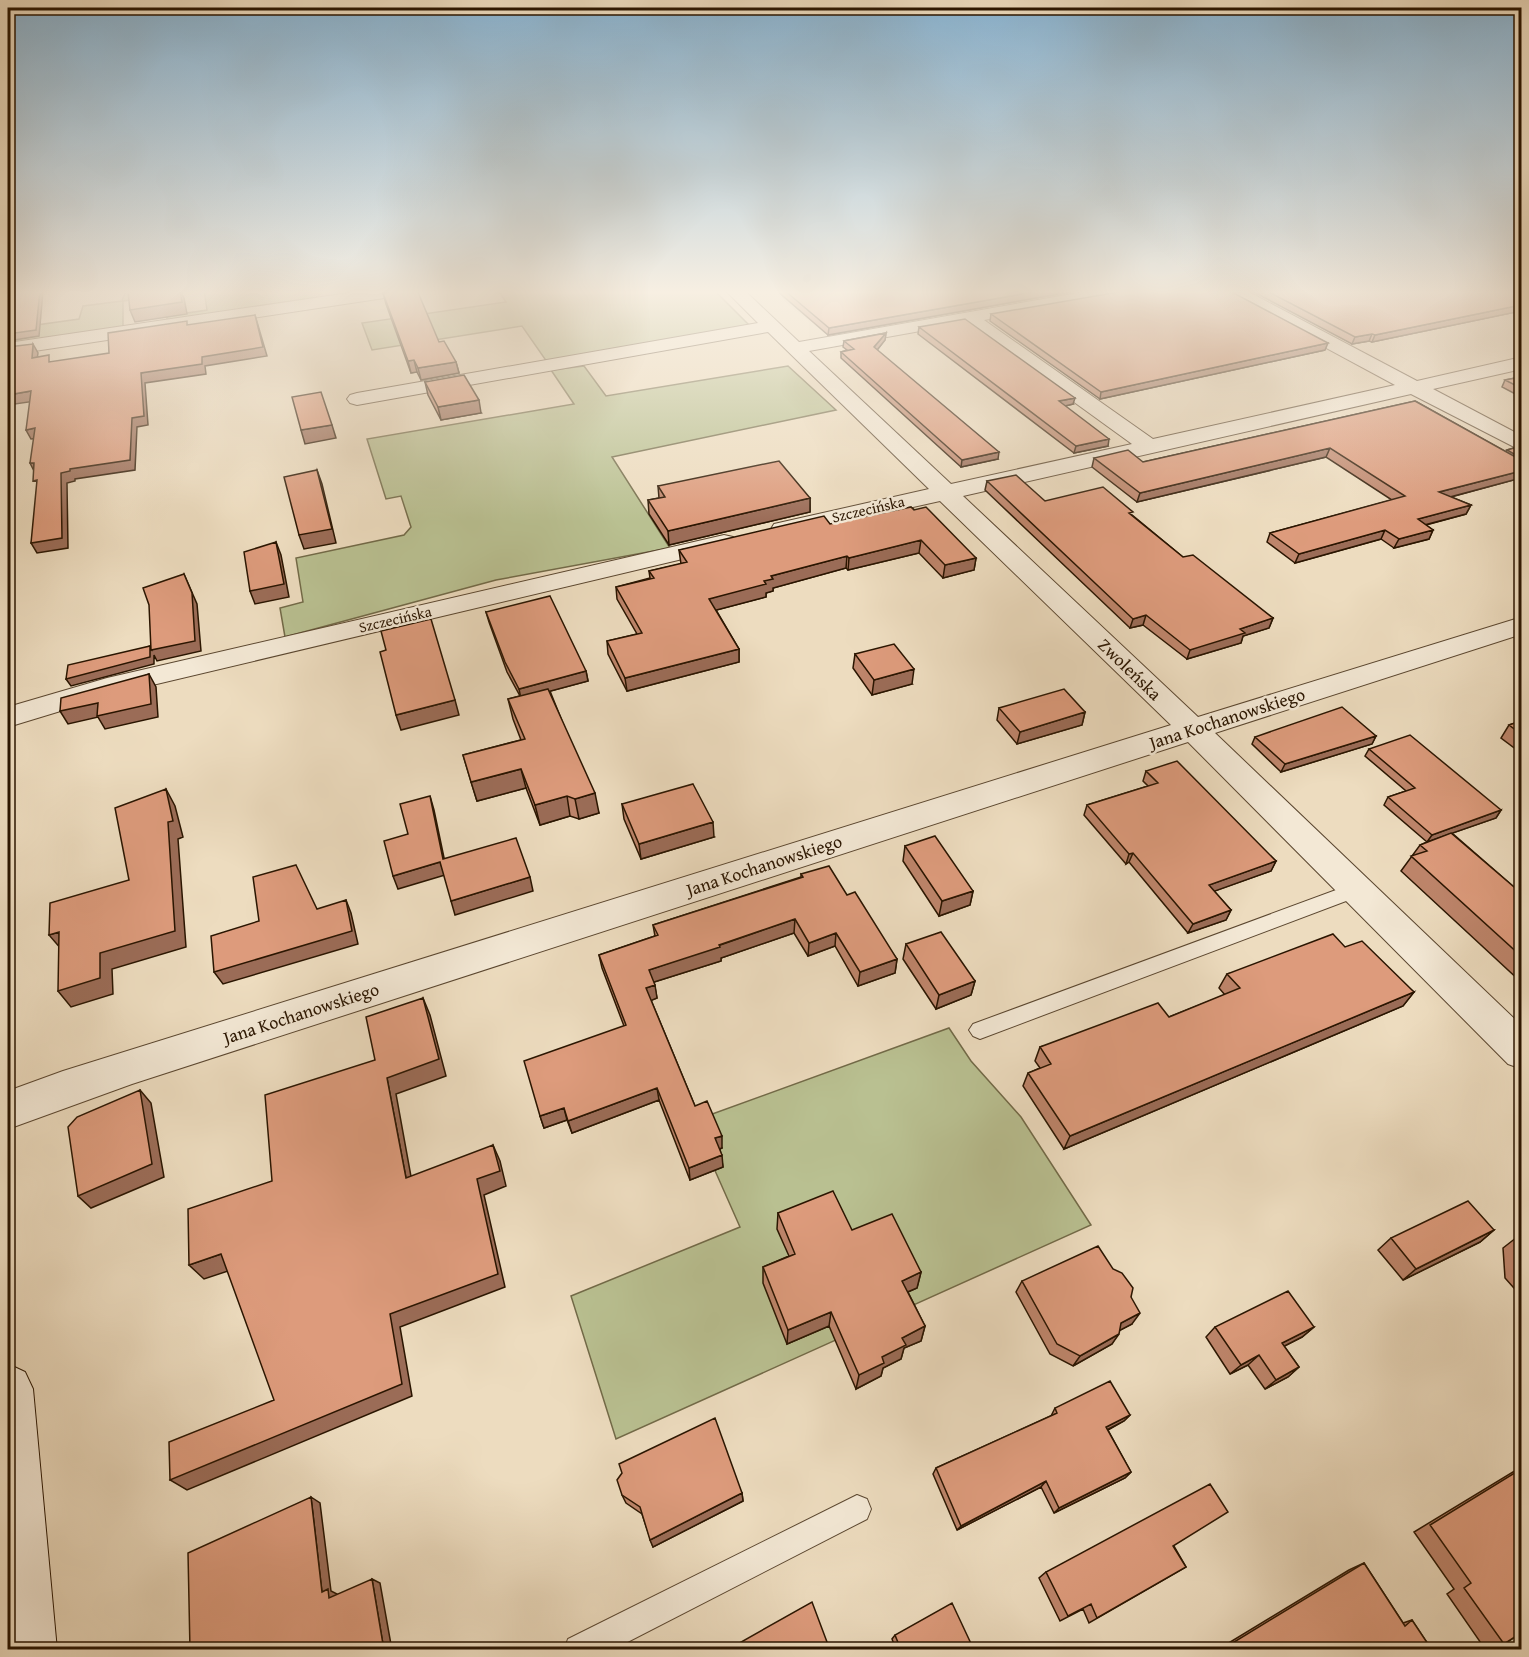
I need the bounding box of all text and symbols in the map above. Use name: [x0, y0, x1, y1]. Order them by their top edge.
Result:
street label: Szczecińska: [830, 490, 906, 528]
street label: Szczecińska: [357, 600, 433, 638]
street label: Zwoleńska: [1092, 632, 1168, 707]
street label: Jana Kochanowskiego: [1144, 680, 1309, 757]
street label: Jana Kochanowskiego: [681, 827, 846, 904]
street label: Jana Kochanowskiego: [218, 975, 383, 1052]

